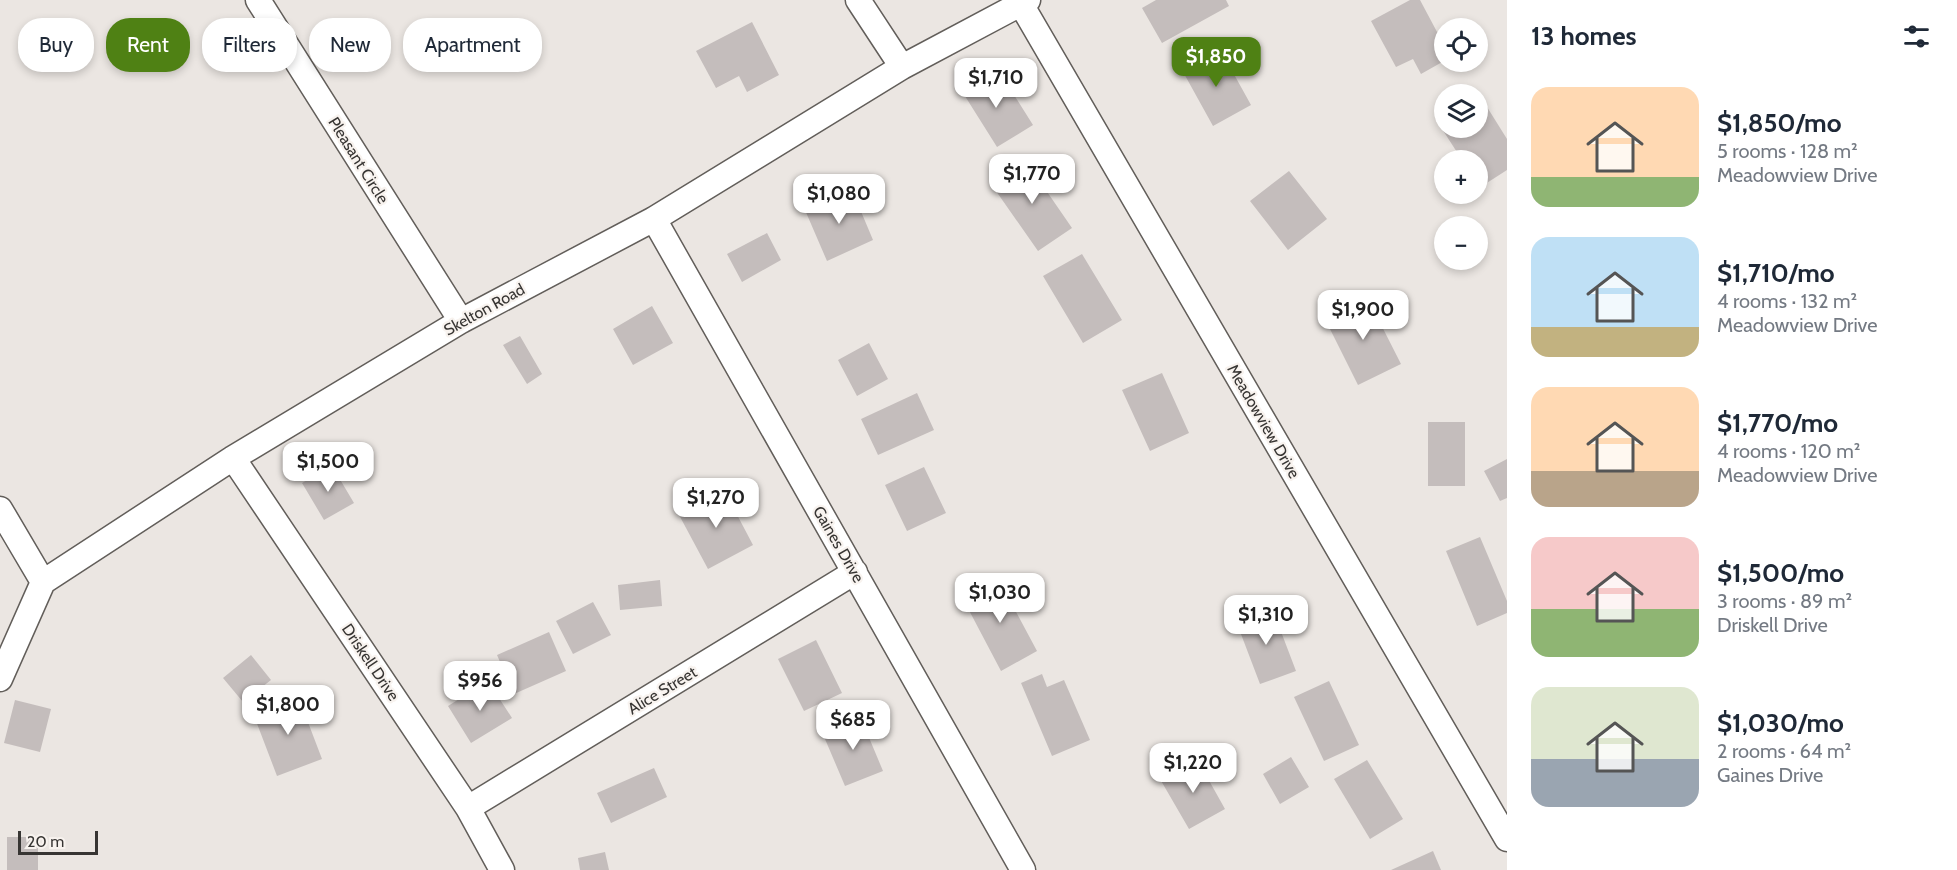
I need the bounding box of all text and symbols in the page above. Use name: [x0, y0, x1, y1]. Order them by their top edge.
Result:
chip: Buy: [18, 18, 94, 72]
chip: Rent: [106, 18, 190, 72]
chip: Filters: [202, 18, 297, 72]
chip: New: [309, 18, 391, 72]
chip: Apartment: [403, 18, 542, 72]
map controls: [1434, 18, 1488, 270]
button: locate: [1434, 18, 1488, 72]
text: 13 homes: [1531, 20, 1637, 52]
icon: filters: [1900, 20, 1933, 53]
pin: $1,850: [1167, 37, 1265, 88]
text: $1,850: [1186, 44, 1246, 68]
pin: $1,710: [947, 58, 1045, 109]
text: $1,710: [968, 65, 1024, 89]
button: layers: [1434, 84, 1488, 138]
text: $1,850/mo: [1717, 107, 1841, 139]
icon: home: [1579, 111, 1651, 183]
street label: Pleasant Circle: [324, 113, 393, 207]
text: 5 rooms · 128 m²: [1717, 139, 1858, 163]
button: +: [1434, 150, 1488, 204]
pin: $1,770: [983, 154, 1081, 205]
text: $1,770: [1003, 161, 1061, 185]
text: Meadowview Drive: [1717, 163, 1878, 187]
pin: $1,080: [790, 174, 888, 225]
text: $1,080: [807, 181, 871, 205]
button: −: [1434, 216, 1488, 270]
text: $1,710/mo: [1717, 257, 1835, 289]
icon: home: [1579, 261, 1651, 333]
street label: Skelton Road: [441, 279, 528, 339]
text: 4 rooms · 132 m²: [1717, 289, 1857, 313]
pin: $1,900: [1314, 290, 1412, 341]
text: $1,900: [1332, 297, 1394, 321]
text: Meadowview Drive: [1717, 313, 1878, 337]
street label: Meadowview Drive: [1223, 361, 1304, 482]
text: $1,770/mo: [1717, 407, 1838, 439]
icon: home: [1579, 411, 1651, 483]
text: 4 rooms · 120 m²: [1717, 439, 1860, 463]
pin: $1,500: [279, 442, 377, 493]
text: $1,500: [297, 449, 359, 473]
text: Meadowview Drive: [1717, 463, 1878, 487]
pin: $1,270: [667, 478, 765, 529]
text: $1,270: [687, 485, 745, 509]
street label: Gaines Drive: [809, 503, 868, 586]
text: $1,500/mo: [1717, 557, 1844, 589]
icon: home: [1579, 561, 1651, 633]
pin: $1,030: [951, 573, 1049, 624]
text: $1,030: [969, 580, 1031, 604]
text: 3 rooms · 89 m²: [1717, 589, 1852, 613]
pin: $1,310: [1217, 595, 1315, 646]
text: $1,310: [1238, 602, 1294, 626]
text: Driskell Drive: [1717, 613, 1828, 637]
street label: Driskell Drive: [338, 620, 403, 704]
pin: $956: [444, 661, 516, 712]
street label: Alice Street: [624, 662, 701, 718]
text: $956: [458, 668, 502, 692]
pin: $1,800: [239, 685, 337, 736]
text: $1,800: [256, 692, 320, 716]
pin: $685: [817, 700, 889, 751]
text: $685: [830, 707, 876, 731]
text: $1,030/mo: [1717, 707, 1844, 739]
icon: home: [1579, 711, 1651, 783]
text: 2 rooms · 64 m²: [1717, 739, 1851, 763]
pin: $1,220: [1144, 743, 1242, 794]
text: $1,220: [1164, 750, 1222, 774]
text: Gaines Drive: [1717, 763, 1823, 787]
scale bar: [18, 828, 98, 856]
text: 20 m: [27, 832, 64, 851]

